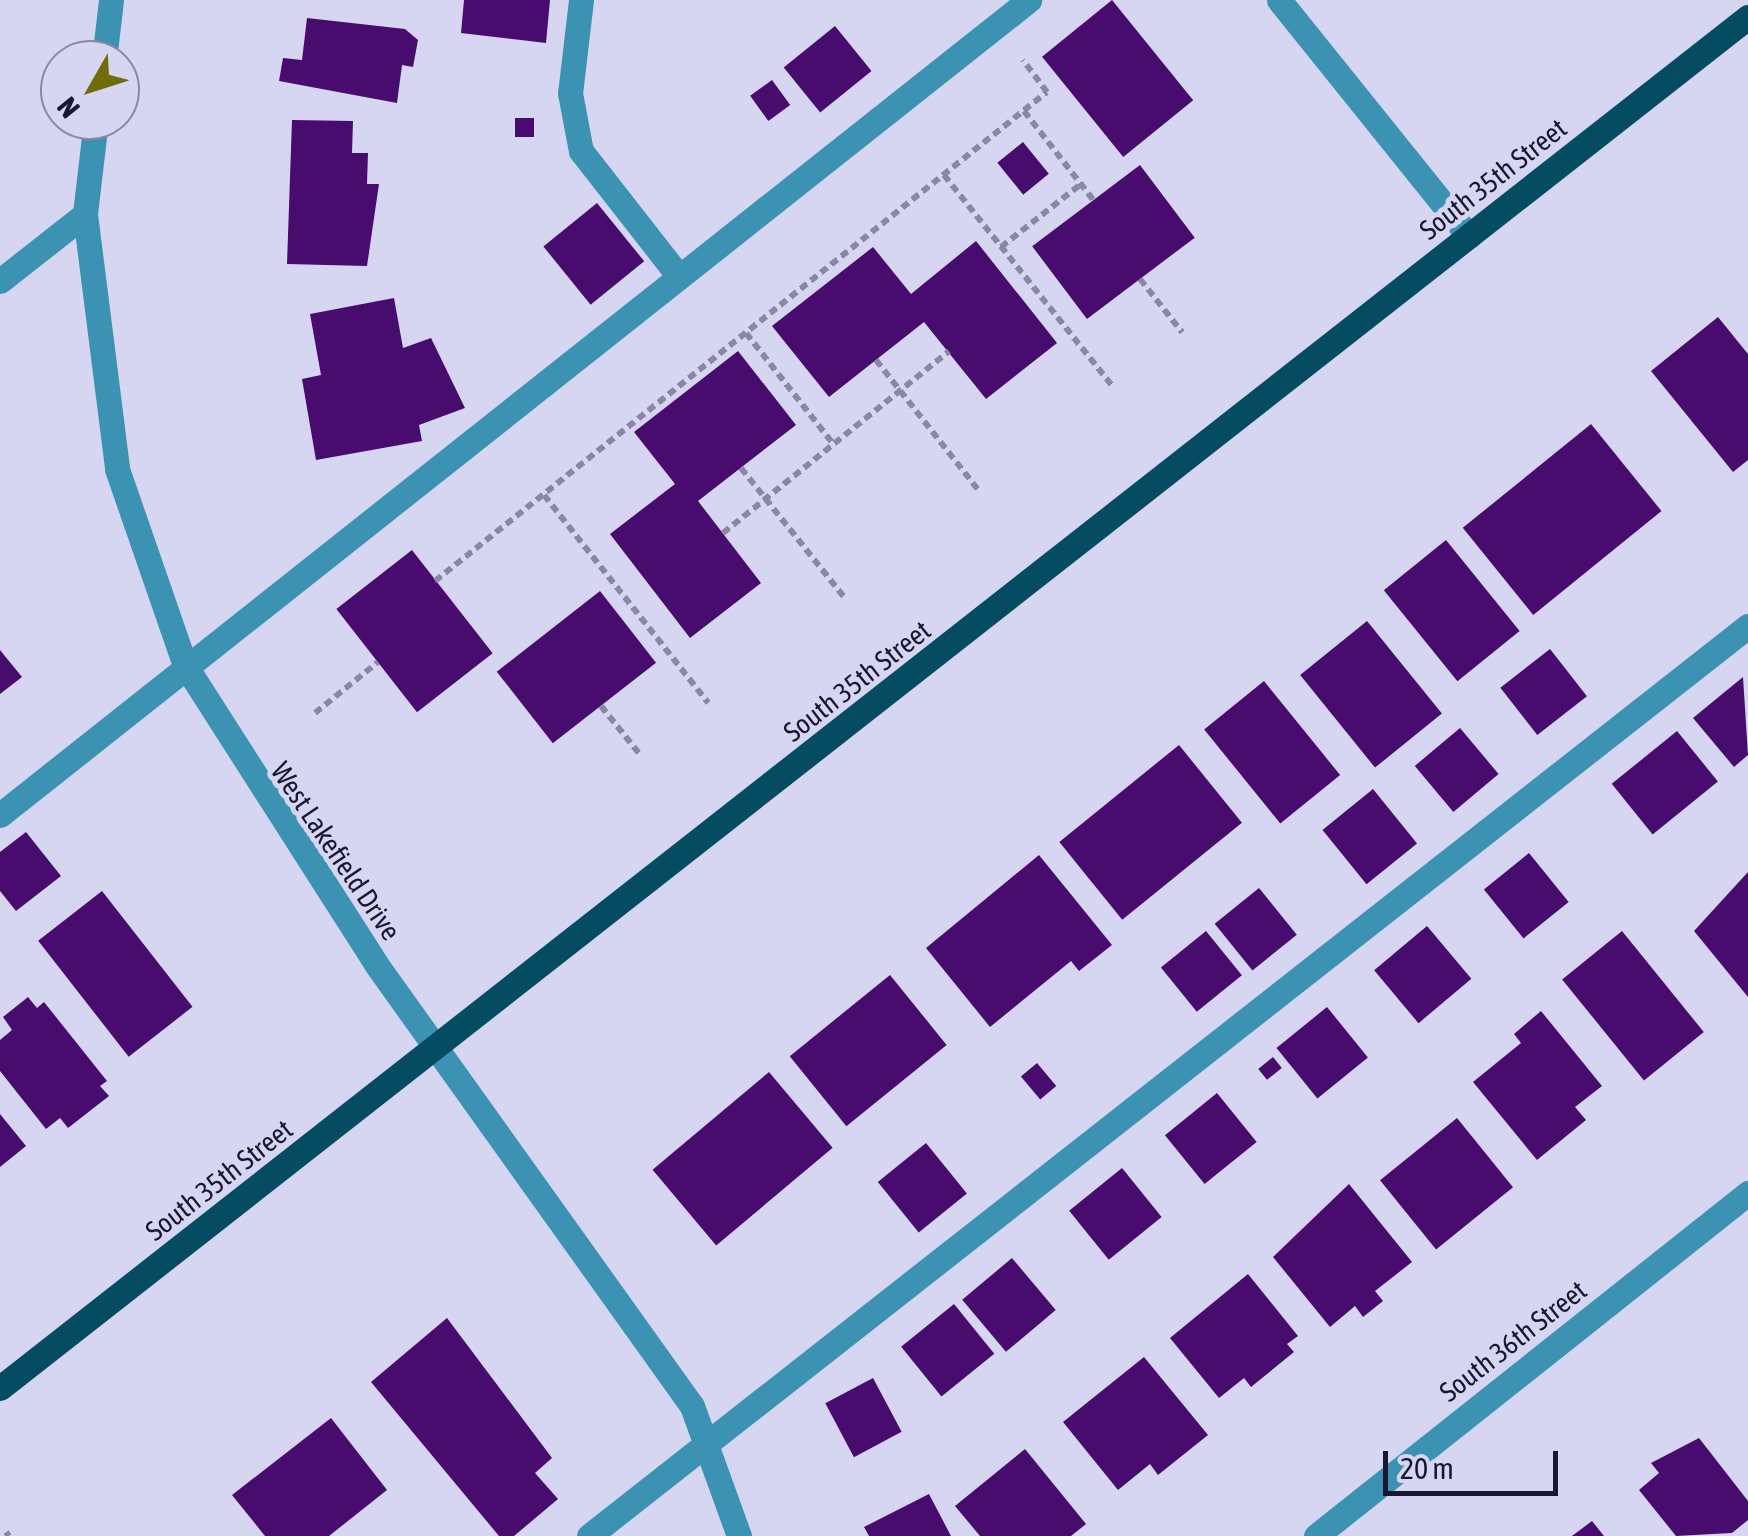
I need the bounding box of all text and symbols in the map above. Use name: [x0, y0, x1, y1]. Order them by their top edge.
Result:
north arrow: [40, 40, 140, 140]
text: N: [51, 91, 86, 124]
street label: South 35th Street: [1413, 111, 1573, 247]
street label: South 35th Street: [777, 613, 937, 749]
street label: West Lakefield Drive: [264, 755, 408, 947]
street label: South 35th Street: [139, 1112, 299, 1248]
street label: South 36th Street: [1433, 1273, 1593, 1409]
scale bar: [1388, 1431, 1563, 1493]
text: 20 m: [1400, 1451, 1454, 1485]

